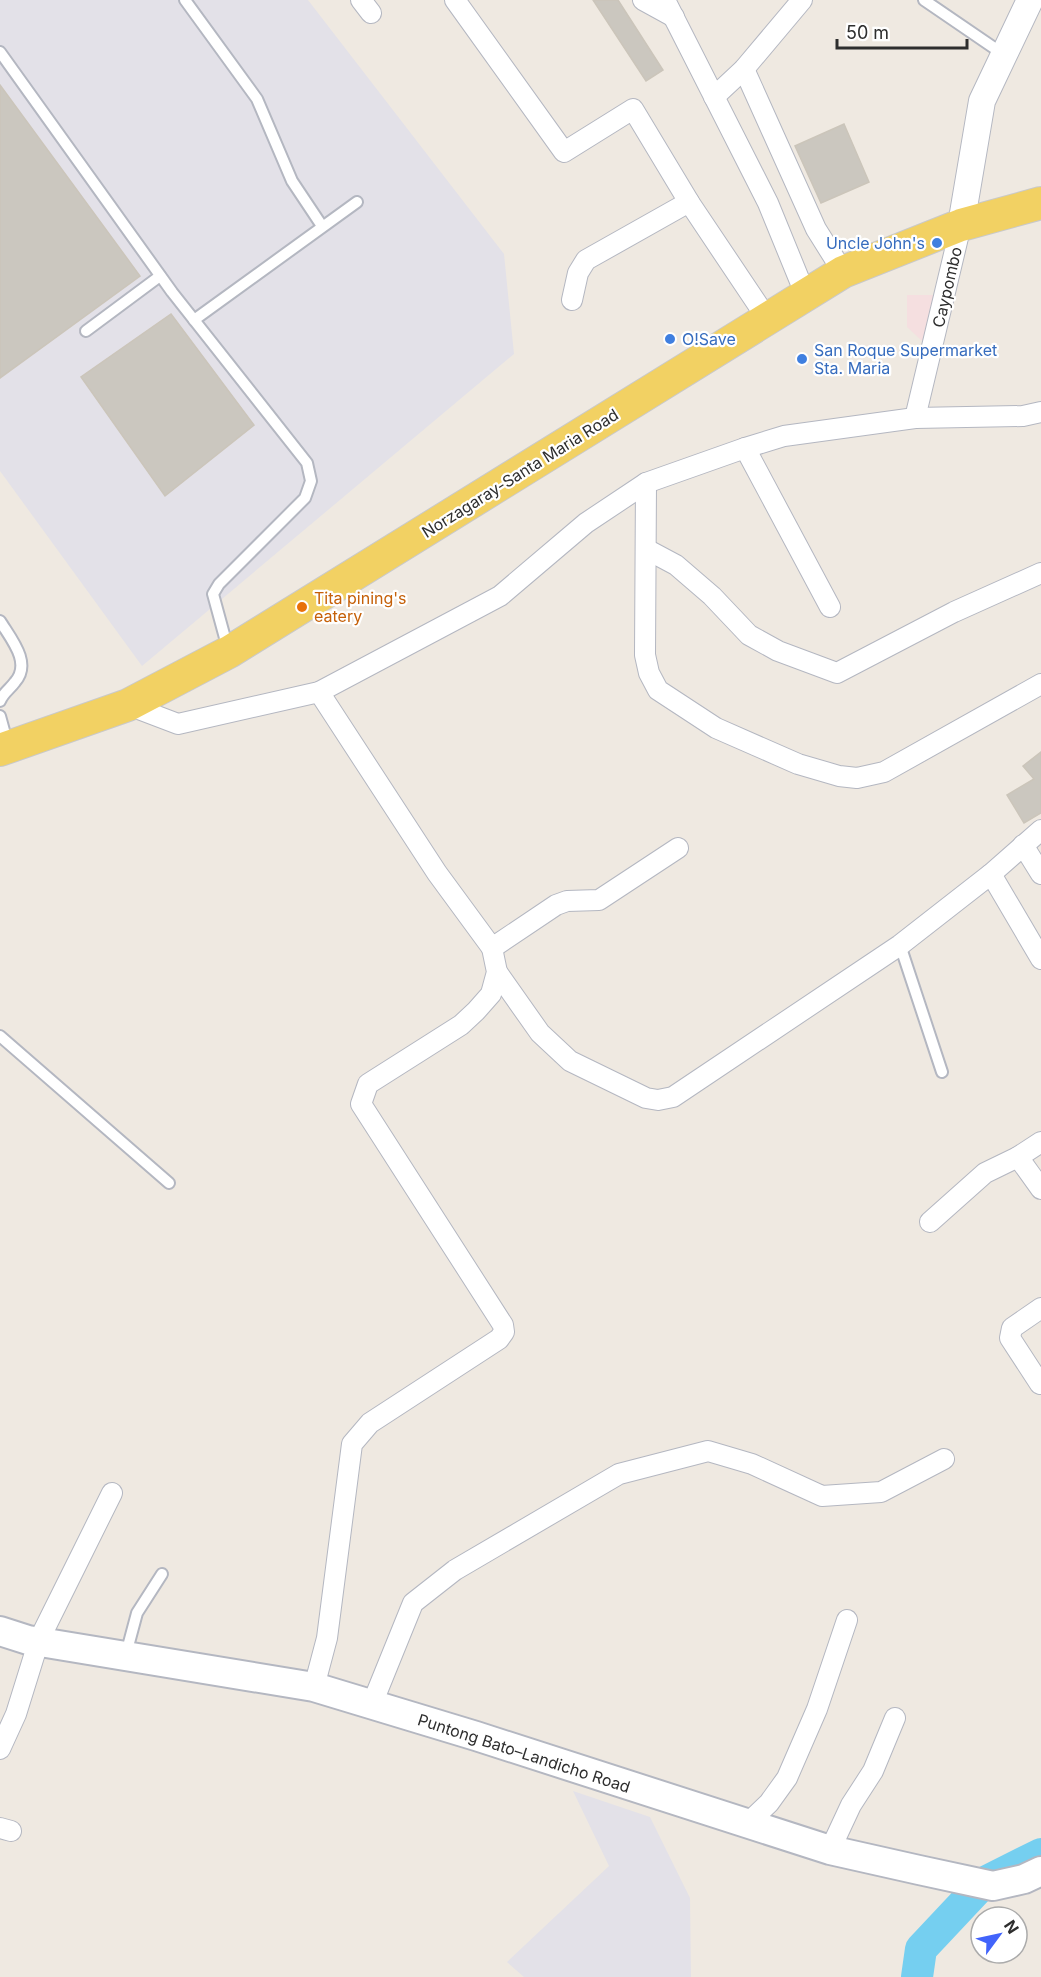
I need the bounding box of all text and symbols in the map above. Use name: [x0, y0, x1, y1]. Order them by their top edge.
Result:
scale bar: [837, 12, 968, 50]
text: 50 m: [846, 22, 889, 43]
place label: Uncle John's: [826, 233, 925, 253]
marker: Uncle John's: [930, 236, 944, 250]
street label: Caypombo: [928, 245, 966, 329]
place label: O!Save: [682, 329, 736, 349]
marker: O!Save: [663, 332, 677, 346]
place label: San Roque Supermarket Sta. Maria: [814, 340, 997, 378]
marker: San Roque Supermarket Sta. Maria: [795, 352, 809, 366]
street label: Norzagaray-Santa Maria Road: [418, 404, 622, 542]
place label: Tita pining's eatery: [314, 588, 407, 626]
marker: Tita pining's eatery: [295, 600, 309, 614]
street label: Puntong Bato–Landicho Road: [415, 1709, 633, 1797]
north arrow: [969, 1905, 1029, 1965]
text: N: [1000, 1916, 1023, 1937]

